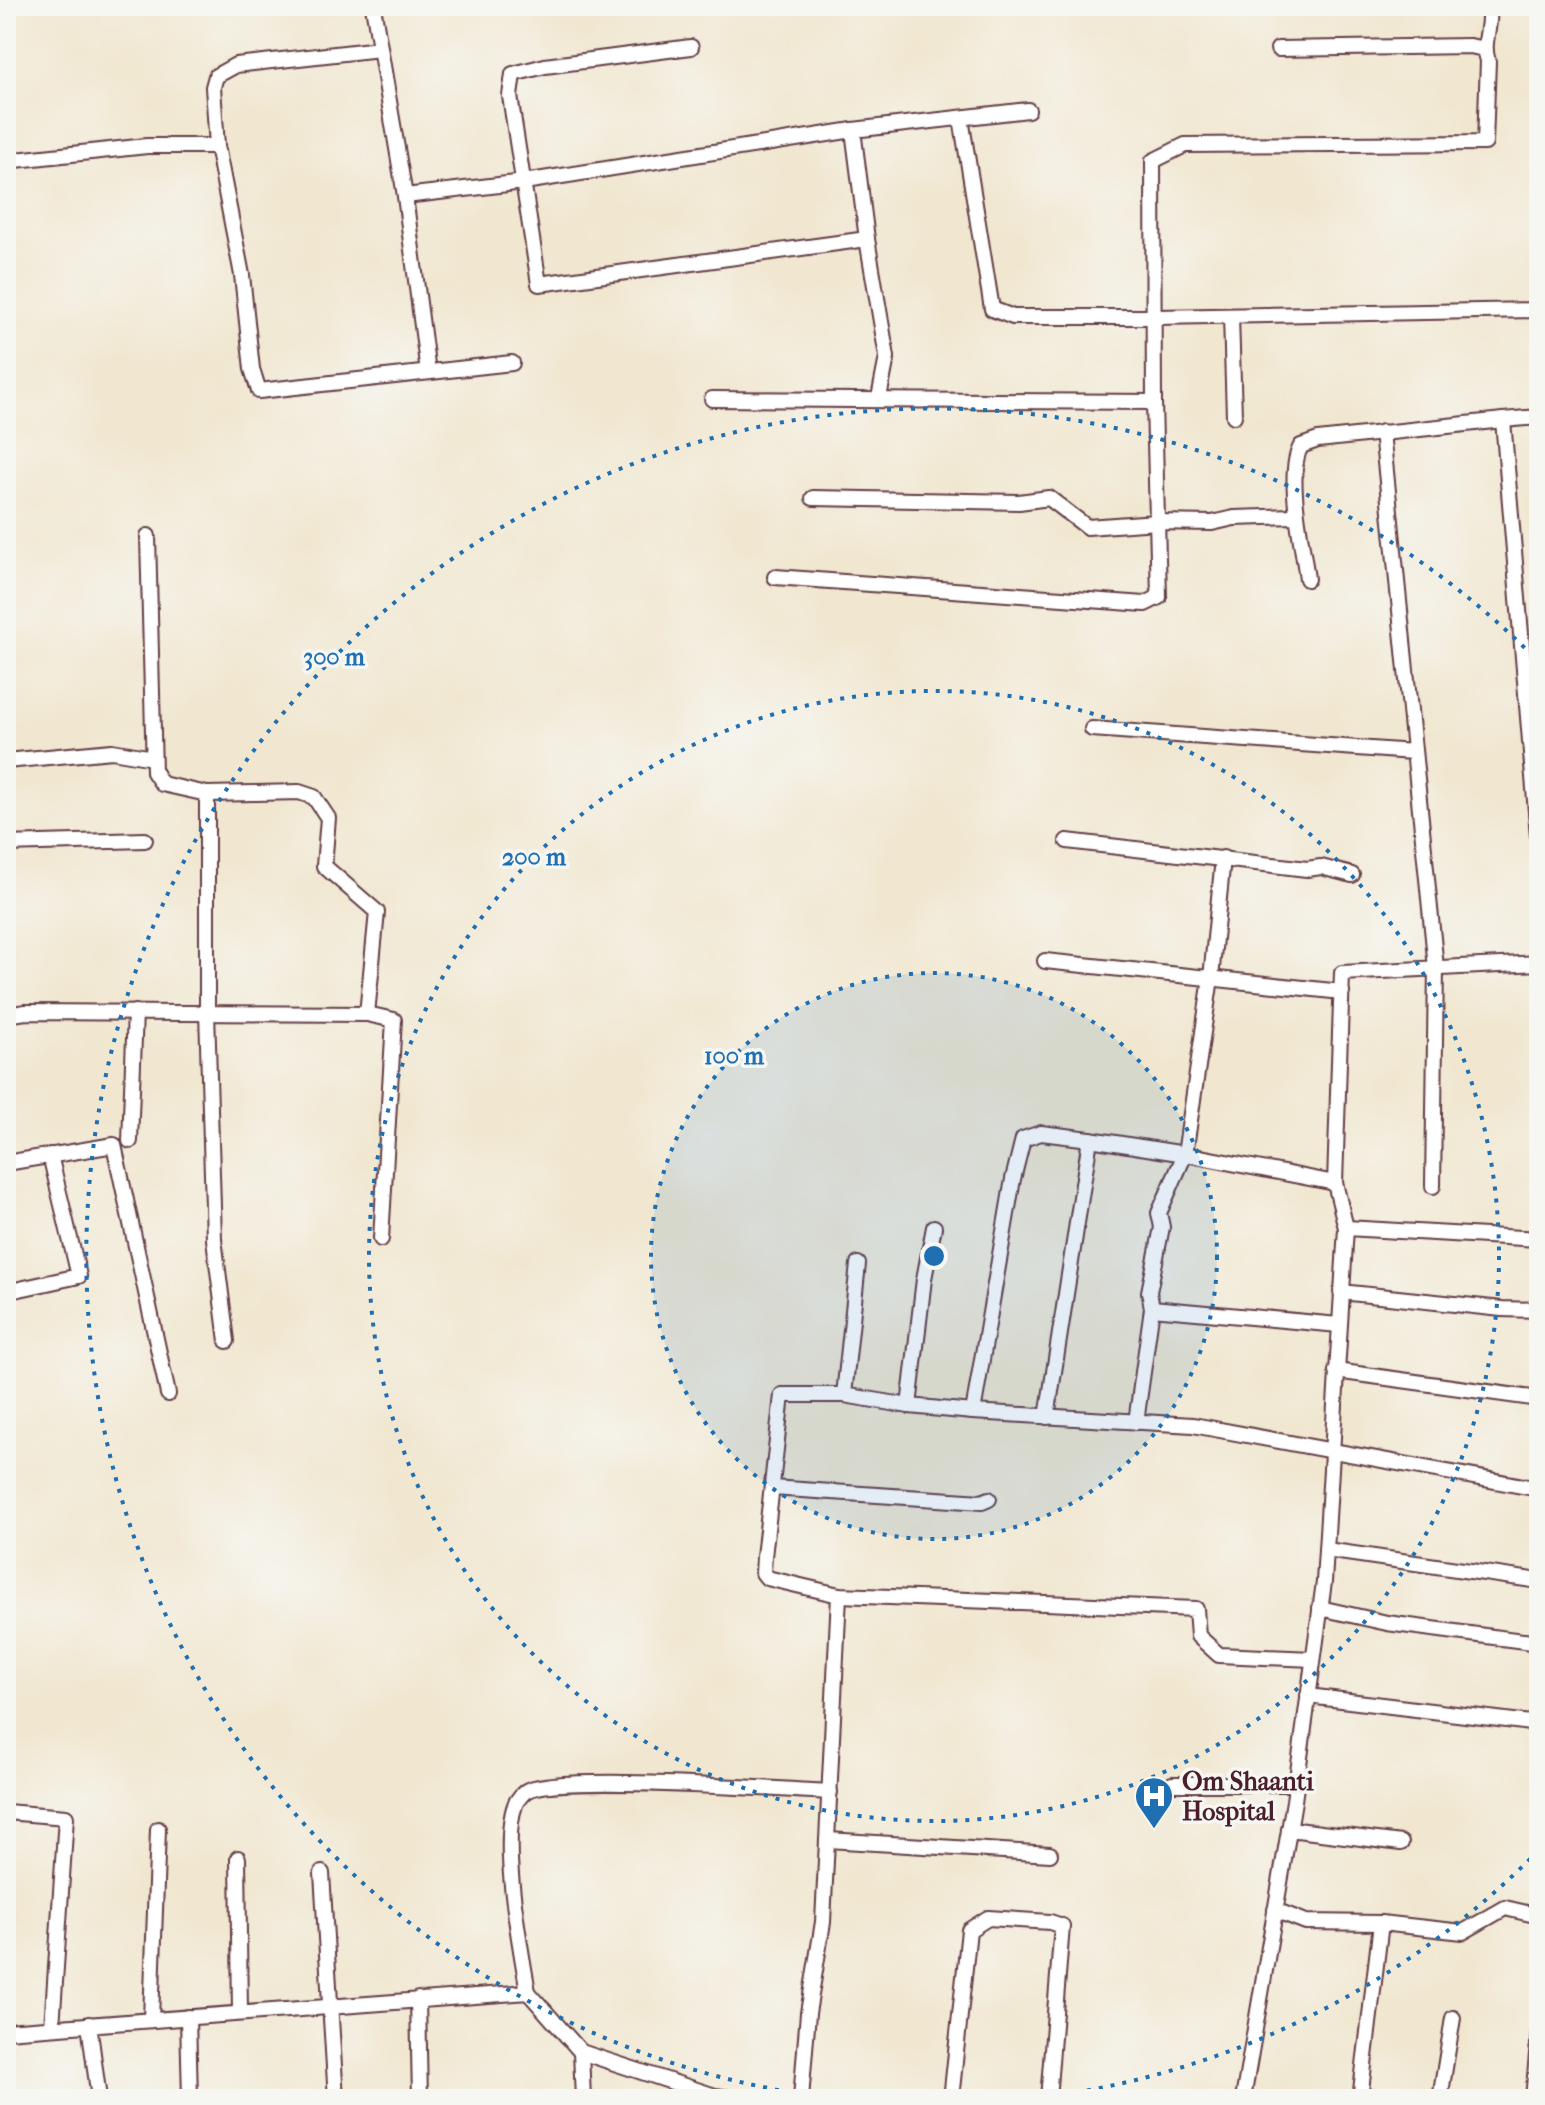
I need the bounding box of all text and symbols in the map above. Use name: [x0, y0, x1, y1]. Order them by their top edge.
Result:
text: 300 m: [303, 643, 366, 671]
text: 200 m: [502, 843, 567, 871]
text: 100 m: [704, 1042, 765, 1070]
centre of rings: [920, 1242, 948, 1270]
place label: Om Shaanti Hospital: [1182, 1766, 1314, 1827]
hospital icon: Om Shaanti Hospital: [1133, 1775, 1175, 1830]

